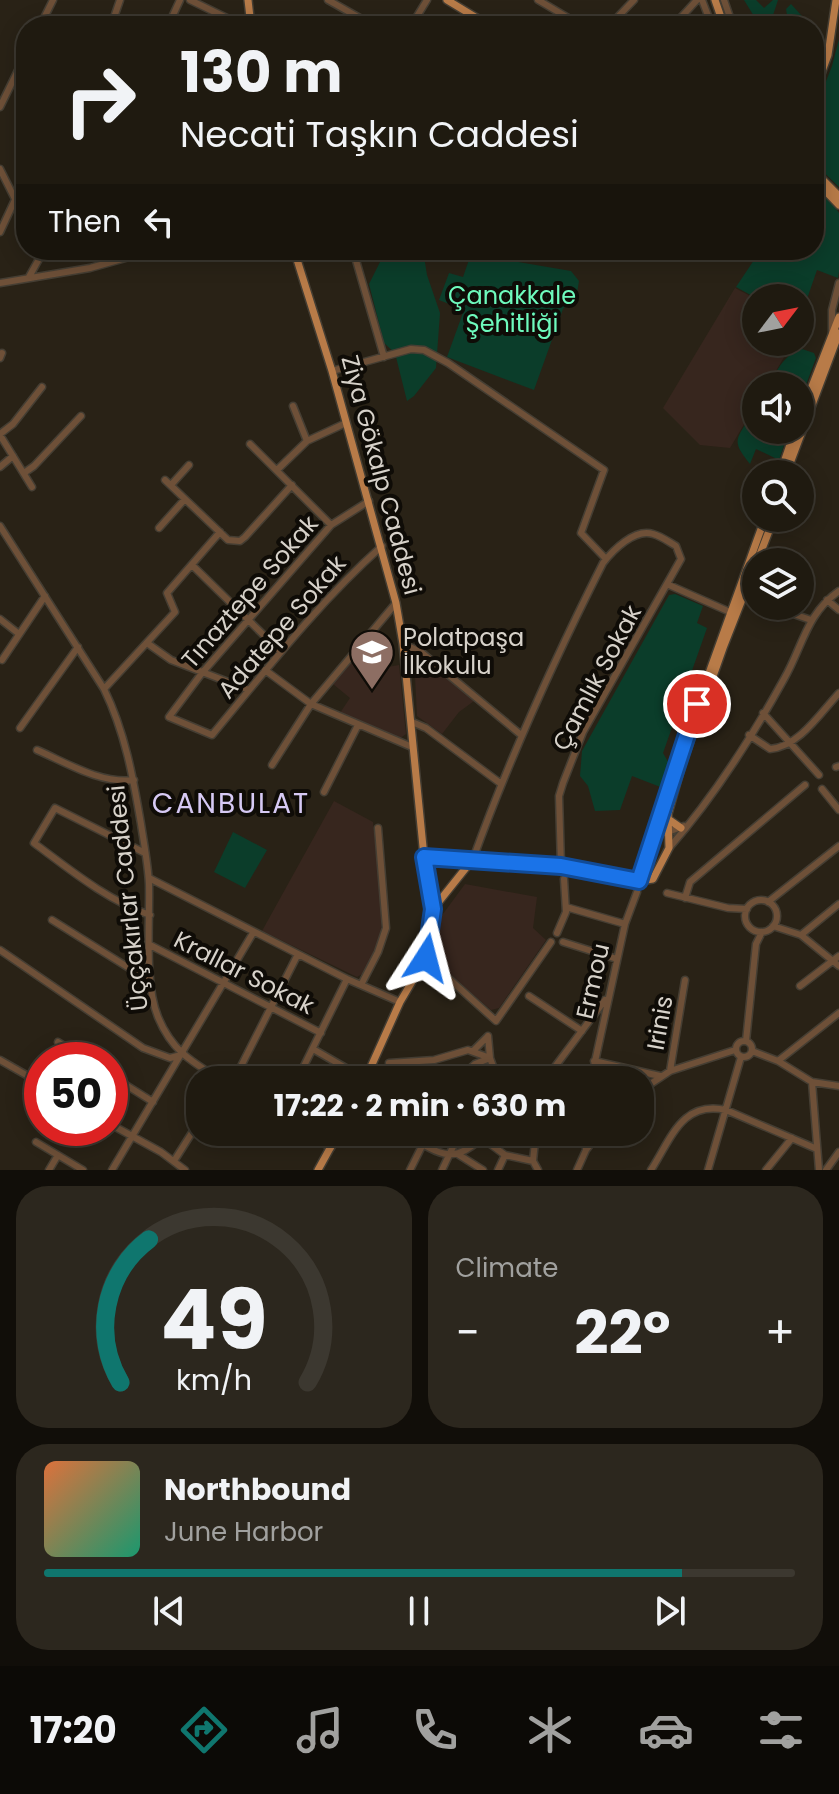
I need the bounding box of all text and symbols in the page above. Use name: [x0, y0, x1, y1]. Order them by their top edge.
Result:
text: 130 m: [180, 33, 343, 112]
icon: right: [48, 48, 152, 152]
text: Necati Taşkın Caddesi: [180, 109, 579, 160]
text: Then: [48, 200, 121, 243]
icon: left: [137, 200, 181, 244]
park label: Çanakkale Şehitliği: [448, 279, 576, 340]
north arrow: [742, 284, 814, 356]
map controls: [742, 284, 814, 620]
street label: Ziya Gökalp Caddesi: [334, 351, 429, 598]
button: sound: [742, 372, 814, 444]
button: search: [742, 460, 814, 532]
street label: Tınaztepe Sokak: [174, 508, 326, 675]
street label: Adatepe Sokak: [210, 547, 354, 705]
button: layers: [742, 548, 814, 620]
street label: Çamlık Sokak: [544, 599, 649, 756]
place label: Polatpaşa İlkokulu: [403, 621, 524, 682]
school or university icon: Polatpaşa İlkokulu: [348, 628, 396, 691]
pin: [663, 670, 731, 738]
icon: arrive: [675, 682, 719, 726]
street label: Üççakırlar Caddesi: [99, 784, 156, 1013]
district label: CANBULAT: [152, 784, 310, 823]
position arrow: [384, 916, 468, 1000]
street label: Krallar Sokak: [168, 923, 321, 1022]
street label: Ermou: [568, 940, 617, 1022]
street label: Irinis: [639, 993, 680, 1053]
speed limit sign: 50: [24, 1042, 128, 1146]
text: 17:22 · 2 min · 630 m: [274, 1084, 566, 1127]
text: Climate: [456, 1250, 558, 1286]
text: 49: [160, 1262, 267, 1378]
text: 22°: [574, 1291, 671, 1375]
text: −: [456, 1302, 480, 1363]
text: +: [765, 1302, 795, 1363]
text: km/h: [176, 1360, 252, 1400]
text: Northbound: [164, 1468, 351, 1511]
text: June Harbor: [164, 1514, 323, 1550]
icon: previous: [147, 1589, 191, 1633]
icon: pause: [397, 1589, 441, 1633]
icon: next: [648, 1589, 692, 1633]
icon: directions: [176, 1702, 232, 1758]
icon: music: [292, 1702, 348, 1758]
icon: phone: [407, 1702, 463, 1758]
icon: climate: [522, 1702, 578, 1758]
icon: car: [638, 1702, 694, 1758]
icon: filters: [753, 1702, 809, 1758]
text: 17:20: [30, 1705, 117, 1756]

